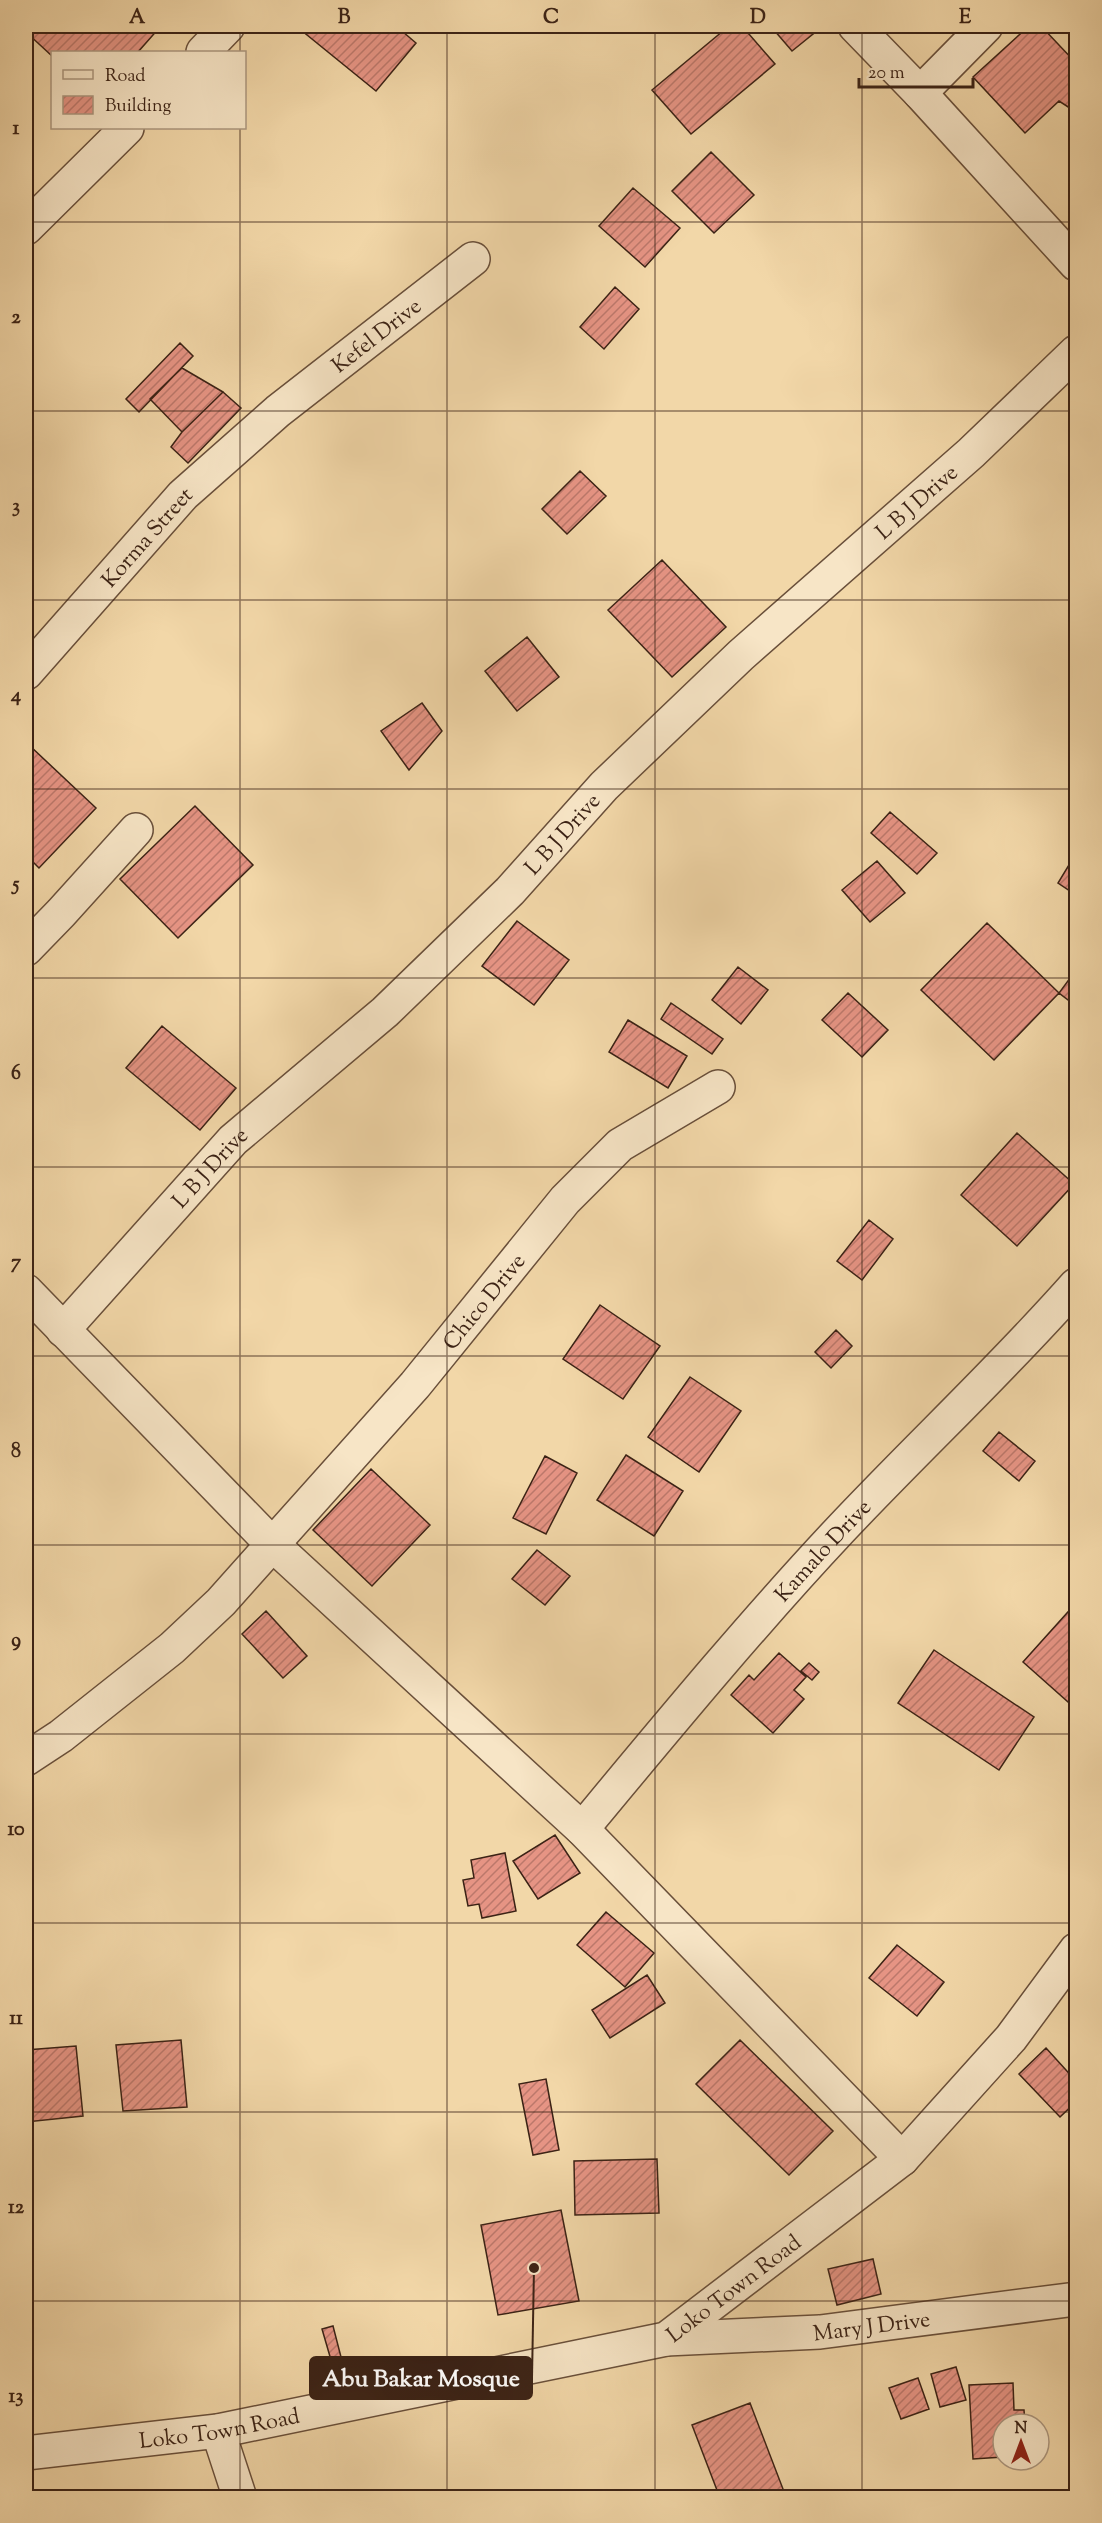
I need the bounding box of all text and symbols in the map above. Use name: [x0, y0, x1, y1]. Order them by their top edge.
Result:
text: A: [129, 4, 146, 33]
text: B: [338, 4, 351, 33]
text: C: [543, 4, 559, 33]
text: D: [750, 4, 766, 33]
text: E: [959, 4, 972, 33]
legend: [51, 51, 246, 129]
scale bar: [859, 51, 973, 89]
text: 20 m: [868, 61, 905, 87]
text: Road: [105, 64, 145, 90]
text: Building: [105, 94, 171, 120]
text: 1: [13, 115, 20, 144]
street label: Kefel Drive: [326, 292, 429, 383]
text: 2: [11, 304, 21, 333]
street label: L B J Drive: [870, 458, 966, 549]
street label: Korma Street: [95, 480, 201, 596]
text: 3: [12, 493, 20, 522]
text: 4: [10, 682, 21, 711]
street label: L B J Drive: [518, 787, 609, 884]
text: 5: [11, 871, 20, 900]
text: 6: [11, 1060, 21, 1089]
street label: L B J Drive: [166, 1121, 256, 1217]
street label: Chico Drive: [436, 1248, 535, 1358]
text: 7: [11, 1249, 22, 1278]
text: 8: [11, 1438, 21, 1467]
street label: Kamalo Drive: [768, 1493, 880, 1611]
text: 9: [11, 1627, 21, 1656]
text: 10: [7, 1816, 25, 1845]
text: 11: [9, 2005, 23, 2034]
text: 12: [8, 2194, 25, 2223]
street label: Loko Town Road: [661, 2228, 809, 2352]
street label: Mary J Drive: [811, 2305, 932, 2352]
callout: Abu Bakar Mosque: [310, 2357, 532, 2399]
text: Abu Bakar Mosque: [322, 2363, 520, 2397]
text: 13: [9, 2383, 23, 2412]
street label: Loko Town Road: [138, 2402, 303, 2459]
north arrow: [991, 2412, 1051, 2472]
text: N: [1015, 2418, 1028, 2441]

